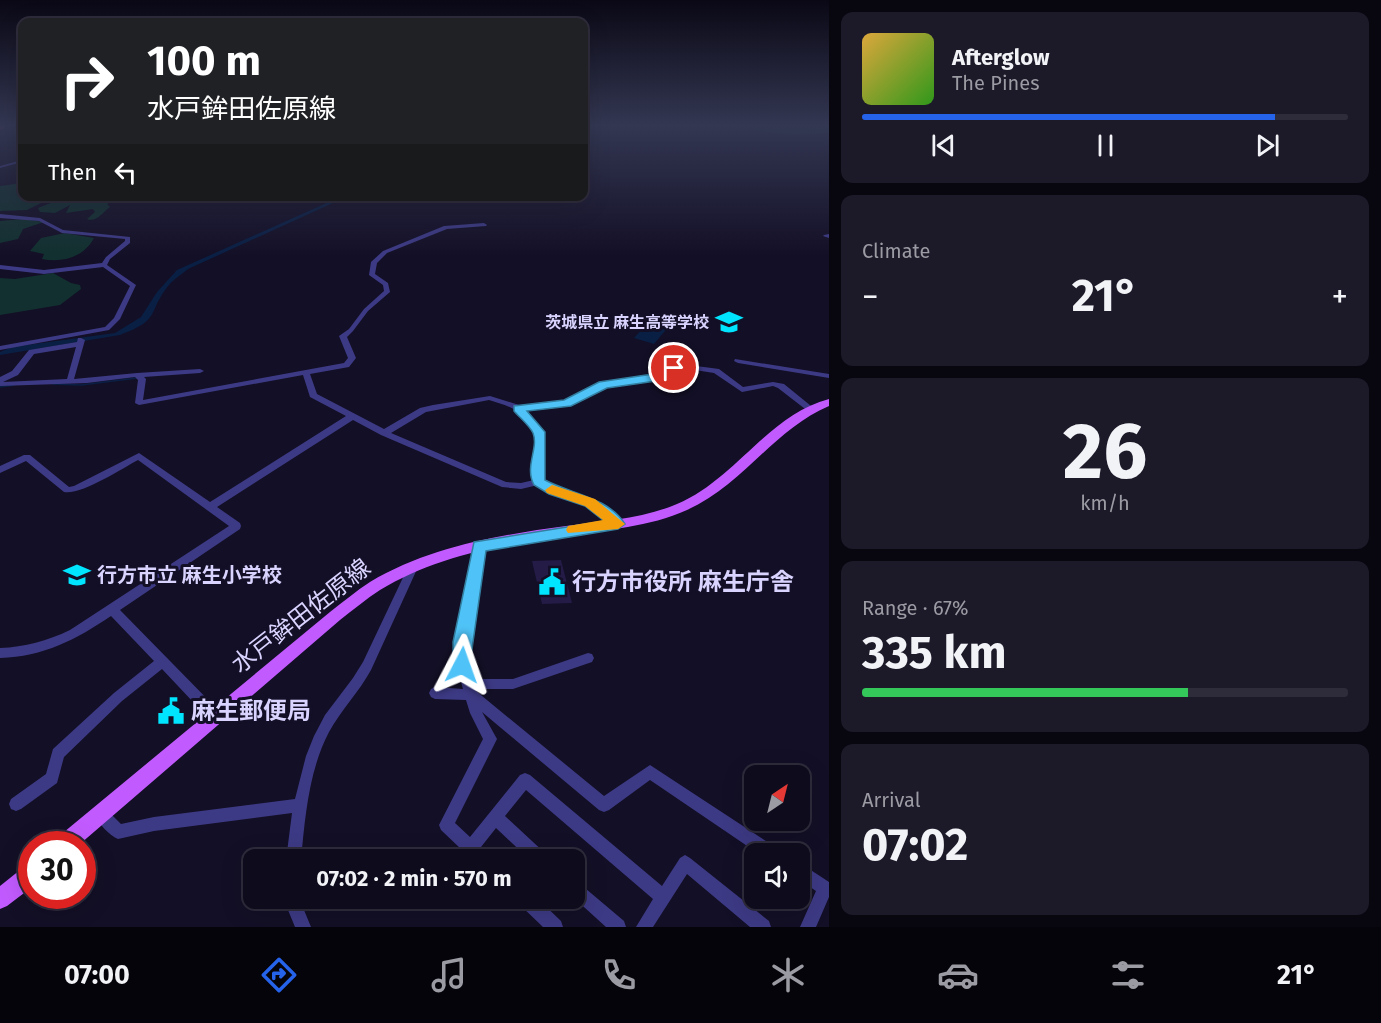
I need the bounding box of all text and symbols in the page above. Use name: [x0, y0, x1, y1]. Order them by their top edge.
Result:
text: 100 m: [147, 36, 261, 86]
icon: right: [48, 42, 126, 120]
text: Afterglow: [952, 44, 1049, 71]
text: The Pines: [952, 71, 1039, 95]
text: 水戸鉾田佐原線: [147, 93, 336, 125]
icon: previous: [927, 129, 960, 162]
icon: pause: [1089, 129, 1122, 162]
icon: next: [1251, 129, 1284, 162]
icon: left: [109, 156, 142, 189]
text: Then: [48, 159, 97, 186]
text: Climate: [862, 239, 930, 263]
text: 21°: [1072, 269, 1138, 323]
text: −: [862, 277, 879, 317]
text: +: [1332, 277, 1348, 317]
school or university icon: 茨城県立 麻生高等学校: [714, 307, 744, 337]
place label: 茨城県立 麻生高等学校: [545, 313, 709, 332]
pin: [648, 342, 699, 393]
icon: arrive: [657, 351, 690, 384]
text: 26: [1063, 405, 1147, 499]
text: km/h: [1080, 491, 1130, 515]
street label: 水戸鉾田佐原線: [226, 553, 376, 679]
school or university icon: 行方市立 麻生小学校: [62, 560, 92, 590]
place label: 行方市立 麻生小学校: [97, 563, 282, 587]
public building icon: 行方市役所 麻生庁舎: [537, 567, 567, 597]
place label: 行方市役所 麻生庁舎: [572, 568, 794, 596]
text: Range · 67%: [862, 596, 969, 620]
text: 335 km: [862, 626, 1006, 680]
position arrow: [430, 633, 494, 697]
public building icon: 麻生郵便局: [156, 696, 186, 726]
place label: 麻生郵便局: [191, 697, 311, 725]
north arrow: [744, 765, 810, 831]
map controls: [744, 765, 810, 909]
text: Arrival: [862, 788, 921, 812]
text: 07:02: [862, 818, 968, 872]
speed limit sign: 30: [18, 831, 96, 909]
button: sound: [744, 843, 810, 909]
text: 07:02 · 2 min · 570 m: [316, 865, 512, 892]
icon: directions: [258, 954, 300, 996]
icon: music: [428, 954, 470, 996]
icon: phone: [598, 954, 640, 996]
icon: climate: [767, 954, 809, 996]
icon: car: [937, 954, 979, 996]
icon: filters: [1107, 954, 1149, 996]
text: 07:00: [64, 959, 130, 991]
text: 21°: [1277, 959, 1317, 991]

